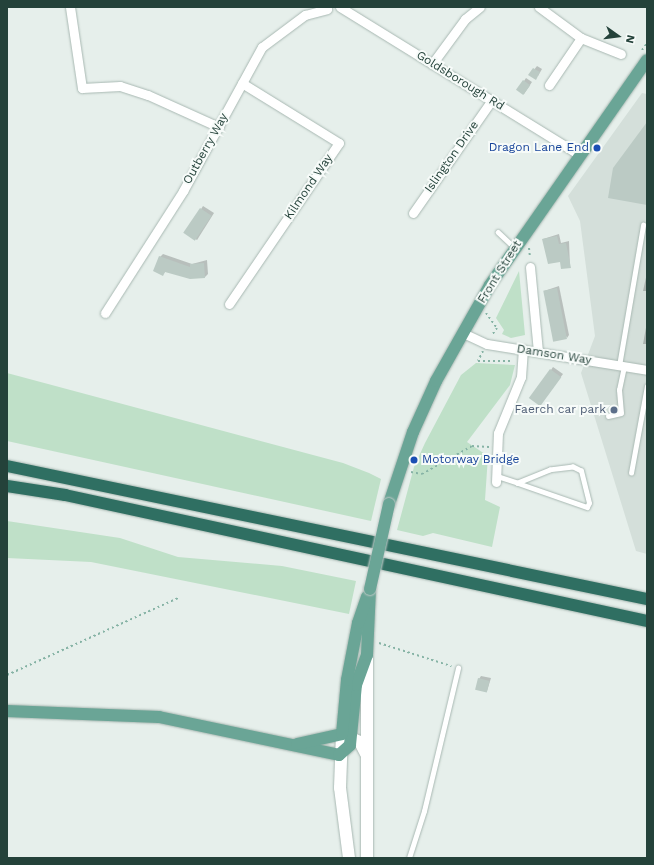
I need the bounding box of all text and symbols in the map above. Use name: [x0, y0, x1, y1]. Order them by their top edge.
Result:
north arrow: [598, 16, 638, 56]
text: N: [623, 33, 637, 45]
street label: Goldsborough Rd: [414, 48, 506, 114]
street label: Outberry Way: [180, 111, 232, 187]
street label: Islington Drive: [422, 118, 482, 196]
place label: Dragon Lane End: [489, 141, 589, 155]
marker: Dragon Lane End: [592, 143, 602, 153]
street label: Kilmond Way: [282, 151, 336, 223]
street label: Front Street: [475, 238, 525, 306]
street label: Damson Way: [516, 342, 592, 368]
place label: Faerch car park: [514, 403, 606, 417]
marker: Faerch car park: [609, 405, 619, 415]
place label: Motorway Bridge: [422, 453, 520, 467]
marker: Motorway Bridge: [409, 455, 419, 465]

